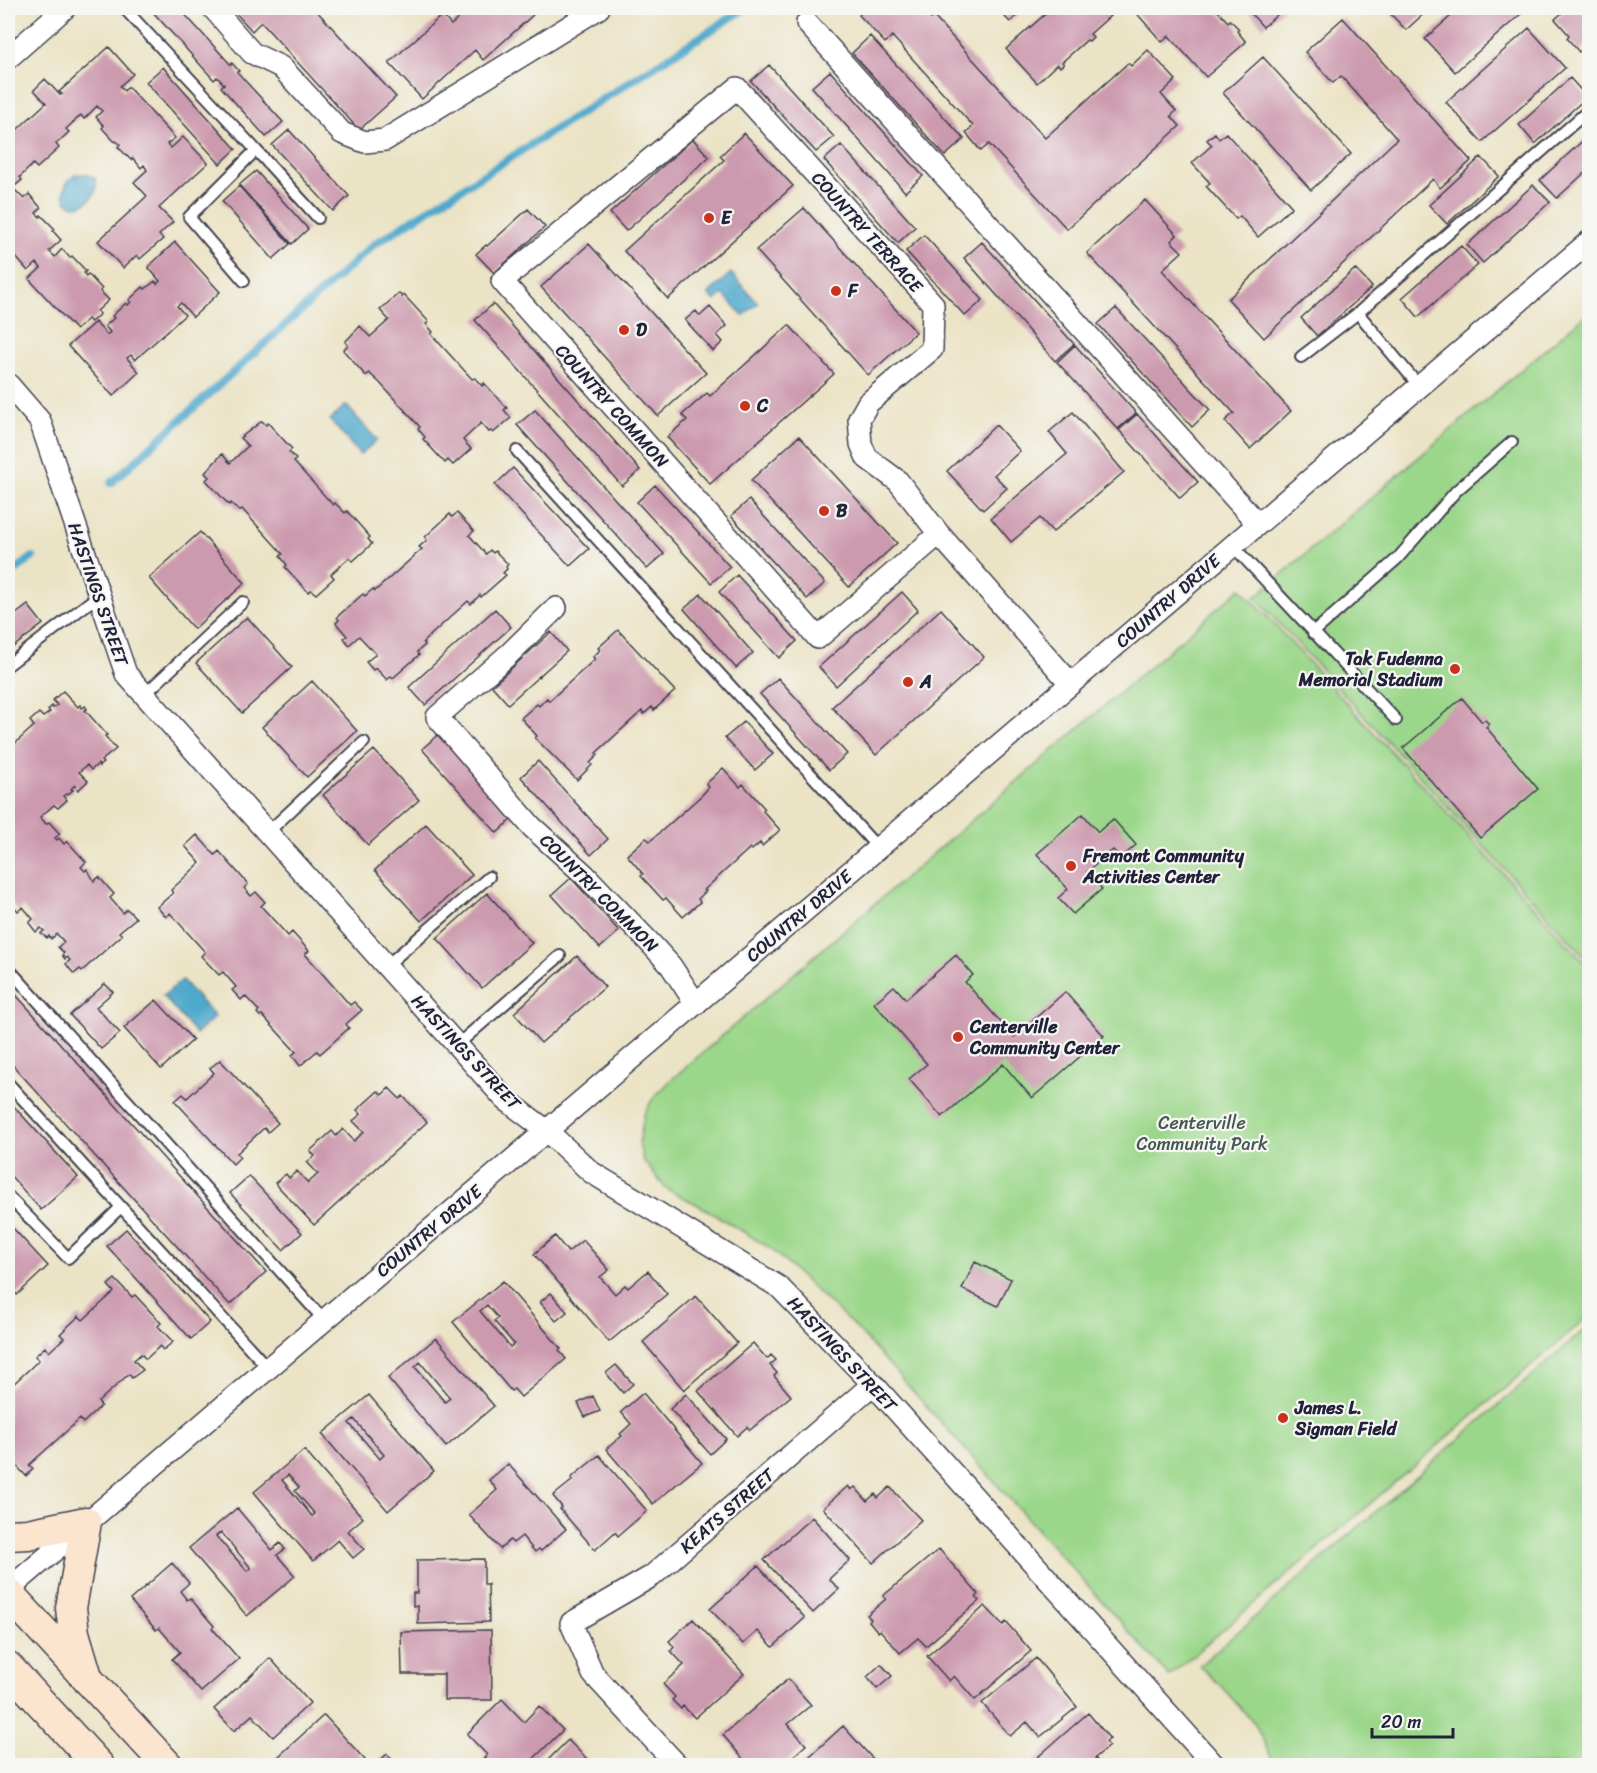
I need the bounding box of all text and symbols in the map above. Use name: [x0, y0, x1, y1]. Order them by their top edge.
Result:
street label: COUNTRY TERRACE: [803, 164, 931, 301]
place label: E: [721, 202, 733, 234]
marker: E: [702, 211, 716, 225]
place label: F: [847, 275, 859, 307]
marker: F: [829, 284, 843, 298]
place label: D: [636, 314, 648, 346]
marker: D: [617, 323, 631, 337]
street label: COUNTRY COMMON: [547, 336, 677, 476]
place label: C: [756, 390, 769, 422]
marker: C: [738, 399, 752, 413]
place label: B: [836, 495, 848, 527]
marker: B: [817, 504, 831, 518]
street label: HASTINGS STREET: [58, 518, 138, 671]
street label: COUNTRY DRIVE: [1108, 545, 1229, 656]
place label: Tak Fudenna Memorial Stadium: [1298, 643, 1443, 696]
marker: Tak Fudenna Memorial Stadium: [1448, 662, 1462, 676]
place label: A: [919, 666, 932, 698]
marker: A: [901, 675, 915, 689]
street label: COUNTRY COMMON: [532, 826, 667, 961]
place label: Fremont Community Activities Center: [1082, 840, 1245, 893]
marker: Fremont Community Activities Center: [1064, 859, 1078, 873]
street label: COUNTRY DRIVE: [738, 861, 860, 970]
street label: HASTINGS STREET: [403, 986, 529, 1118]
place label: Centerville Community Center: [969, 1011, 1121, 1064]
marker: Centerville Community Center: [951, 1030, 965, 1044]
park label: Centerville Community Park: [1136, 1107, 1268, 1160]
street label: COUNTRY DRIVE: [368, 1176, 490, 1285]
street label: HASTINGS STREET: [779, 1288, 905, 1420]
place label: James L. Sigman Field: [1294, 1392, 1398, 1445]
marker: James L. Sigman Field: [1276, 1411, 1290, 1425]
street label: KEATS STREET: [672, 1460, 783, 1562]
scale bar: [1372, 1701, 1453, 1739]
text: 20 m: [1381, 1706, 1421, 1738]

